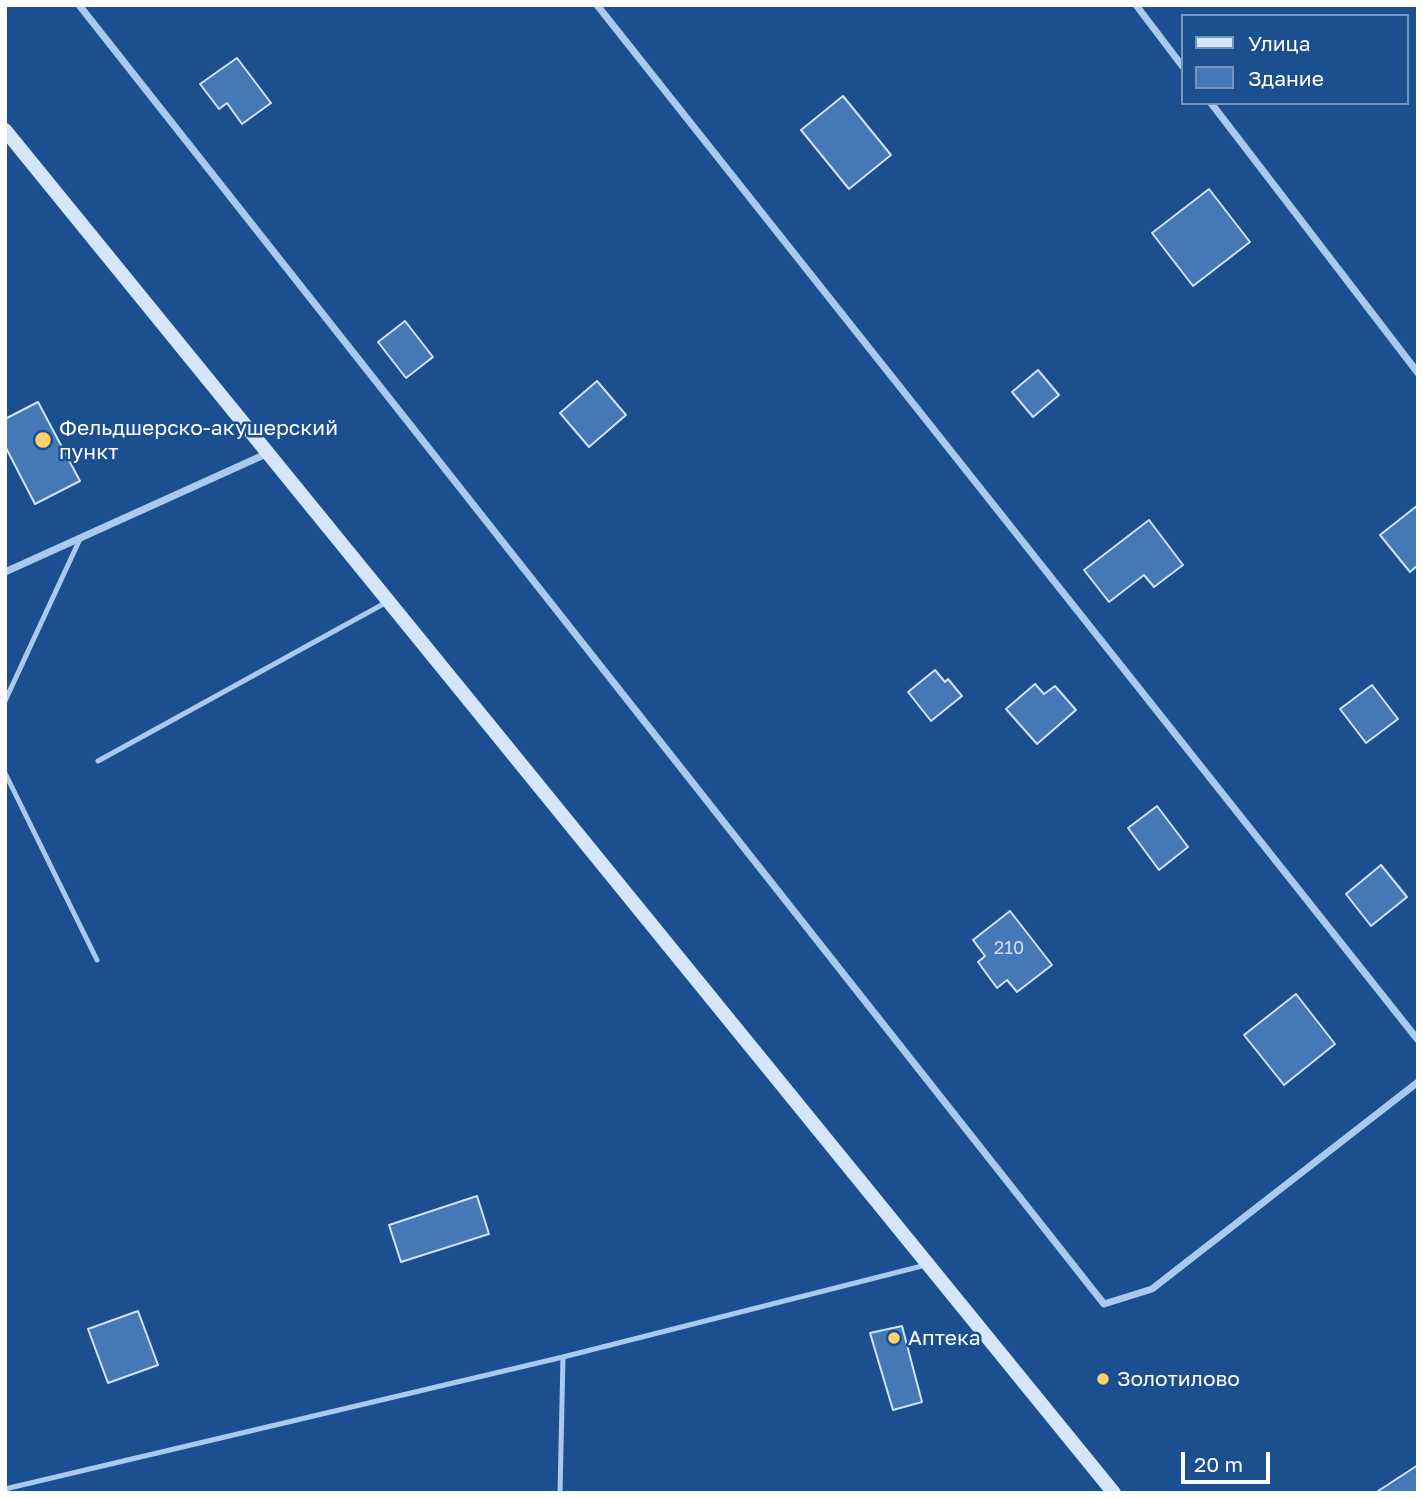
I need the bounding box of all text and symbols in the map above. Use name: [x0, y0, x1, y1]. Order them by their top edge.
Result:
legend: [1182, 14, 1409, 105]
text: Улица: [1248, 30, 1311, 56]
text: Здание: [1248, 65, 1324, 91]
place label: Фельдшерско-акушерский пункт: [59, 415, 338, 465]
marker: Фельдшерско-акушерский пункт: [33, 430, 53, 450]
house number: 210: [994, 937, 1024, 959]
place label: Аптека: [908, 1325, 981, 1351]
marker: Аптека: [886, 1330, 902, 1346]
place label: Золотилово: [1117, 1366, 1240, 1392]
marker: Золотилово: [1095, 1371, 1111, 1387]
scale bar: [1185, 1438, 1274, 1482]
text: 20 m: [1194, 1451, 1243, 1477]

